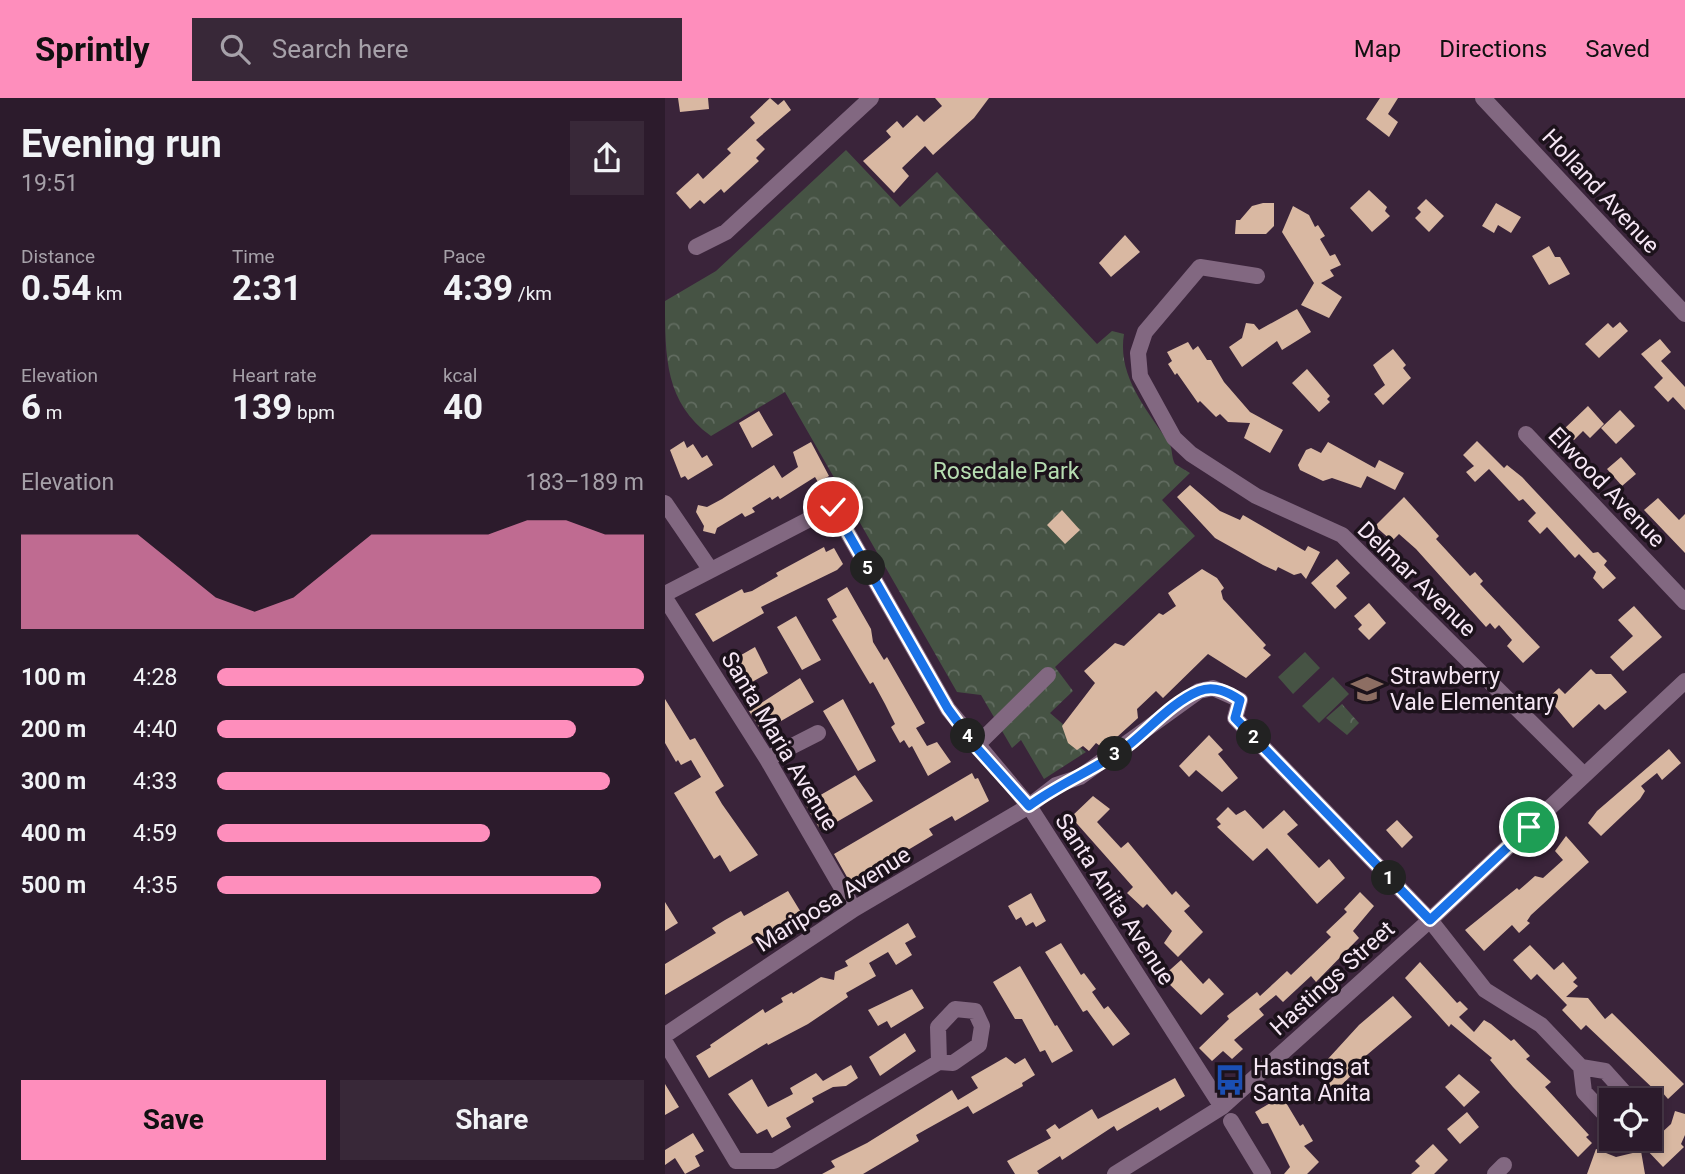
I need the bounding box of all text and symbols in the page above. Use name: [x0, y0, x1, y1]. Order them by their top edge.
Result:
search box: [192, 18, 682, 81]
text: Sprintly: [35, 30, 150, 69]
icon: search: [216, 30, 254, 68]
text: Search here: [272, 34, 409, 64]
text: Map: [1354, 35, 1401, 63]
text: Directions: [1439, 35, 1547, 63]
text: Saved: [1585, 35, 1650, 63]
button: share: [570, 121, 644, 195]
text: Evening run: [21, 122, 222, 166]
street label: Holland Avenue: [1536, 124, 1665, 259]
text: 19:51: [21, 170, 78, 197]
text: Distance: [21, 245, 95, 268]
text: Time: [232, 245, 275, 268]
text: Pace: [443, 245, 485, 268]
text: 0.54: [21, 268, 91, 309]
text: 2:31: [232, 268, 302, 309]
text: 4:39: [443, 268, 513, 309]
text: km: [91, 282, 122, 305]
text: /km: [513, 282, 552, 305]
text: Elevation: [21, 364, 98, 387]
text: Heart rate: [232, 364, 317, 387]
text: kcal: [443, 364, 477, 387]
text: 6: [21, 387, 41, 428]
text: 139: [232, 387, 292, 428]
text: 40: [443, 387, 483, 428]
text: m: [41, 401, 62, 424]
text: bpm: [292, 401, 335, 424]
street label: Elwood Avenue: [1543, 422, 1671, 553]
park label: Rosedale Park: [933, 458, 1080, 485]
text: Elevation: [21, 469, 114, 496]
text: 183–189 m: [525, 469, 644, 496]
pin: [803, 477, 863, 537]
icon: check: [814, 488, 852, 526]
street label: Delmar Avenue: [1352, 516, 1482, 643]
pin: 5: [851, 550, 885, 586]
text: 5: [862, 556, 873, 579]
street label: Santa Maria Avenue: [715, 647, 844, 836]
place label: Strawberry Vale Elementary: [1390, 663, 1555, 716]
text: 100 m: [21, 664, 86, 691]
text: 4:28: [133, 664, 177, 691]
school or university icon: Strawberry Vale Elementary: [1350, 672, 1384, 706]
text: 200 m: [21, 716, 86, 743]
text: 4:40: [133, 716, 177, 743]
pin: 4: [951, 718, 985, 754]
pin: 2: [1237, 720, 1271, 754]
text: 4: [962, 724, 973, 747]
text: 2: [1248, 725, 1259, 748]
pin: 3: [1098, 736, 1133, 772]
text: 3: [1109, 742, 1120, 765]
text: 300 m: [21, 768, 86, 795]
text: 4:33: [133, 768, 177, 795]
pin: [1499, 797, 1559, 857]
icon: arrive: [1510, 808, 1548, 846]
street label: Santa Anita Avenue: [1049, 809, 1180, 990]
text: 400 m: [21, 820, 86, 847]
text: 4:59: [133, 820, 177, 847]
street label: Mariposa Avenue: [751, 841, 916, 958]
pin: 1: [1371, 860, 1407, 896]
text: 1: [1383, 866, 1394, 889]
text: 500 m: [21, 872, 86, 899]
text: 4:35: [133, 872, 177, 899]
street label: Hastings Street: [1265, 916, 1400, 1041]
place label: Hastings at Santa Anita: [1253, 1054, 1371, 1107]
bus stop icon: Hastings at Santa Anita: [1213, 1063, 1247, 1097]
button: Save: [21, 1080, 326, 1160]
button: Share: [340, 1080, 644, 1160]
map controls: [1599, 1088, 1662, 1151]
button: locate: [1599, 1088, 1662, 1151]

